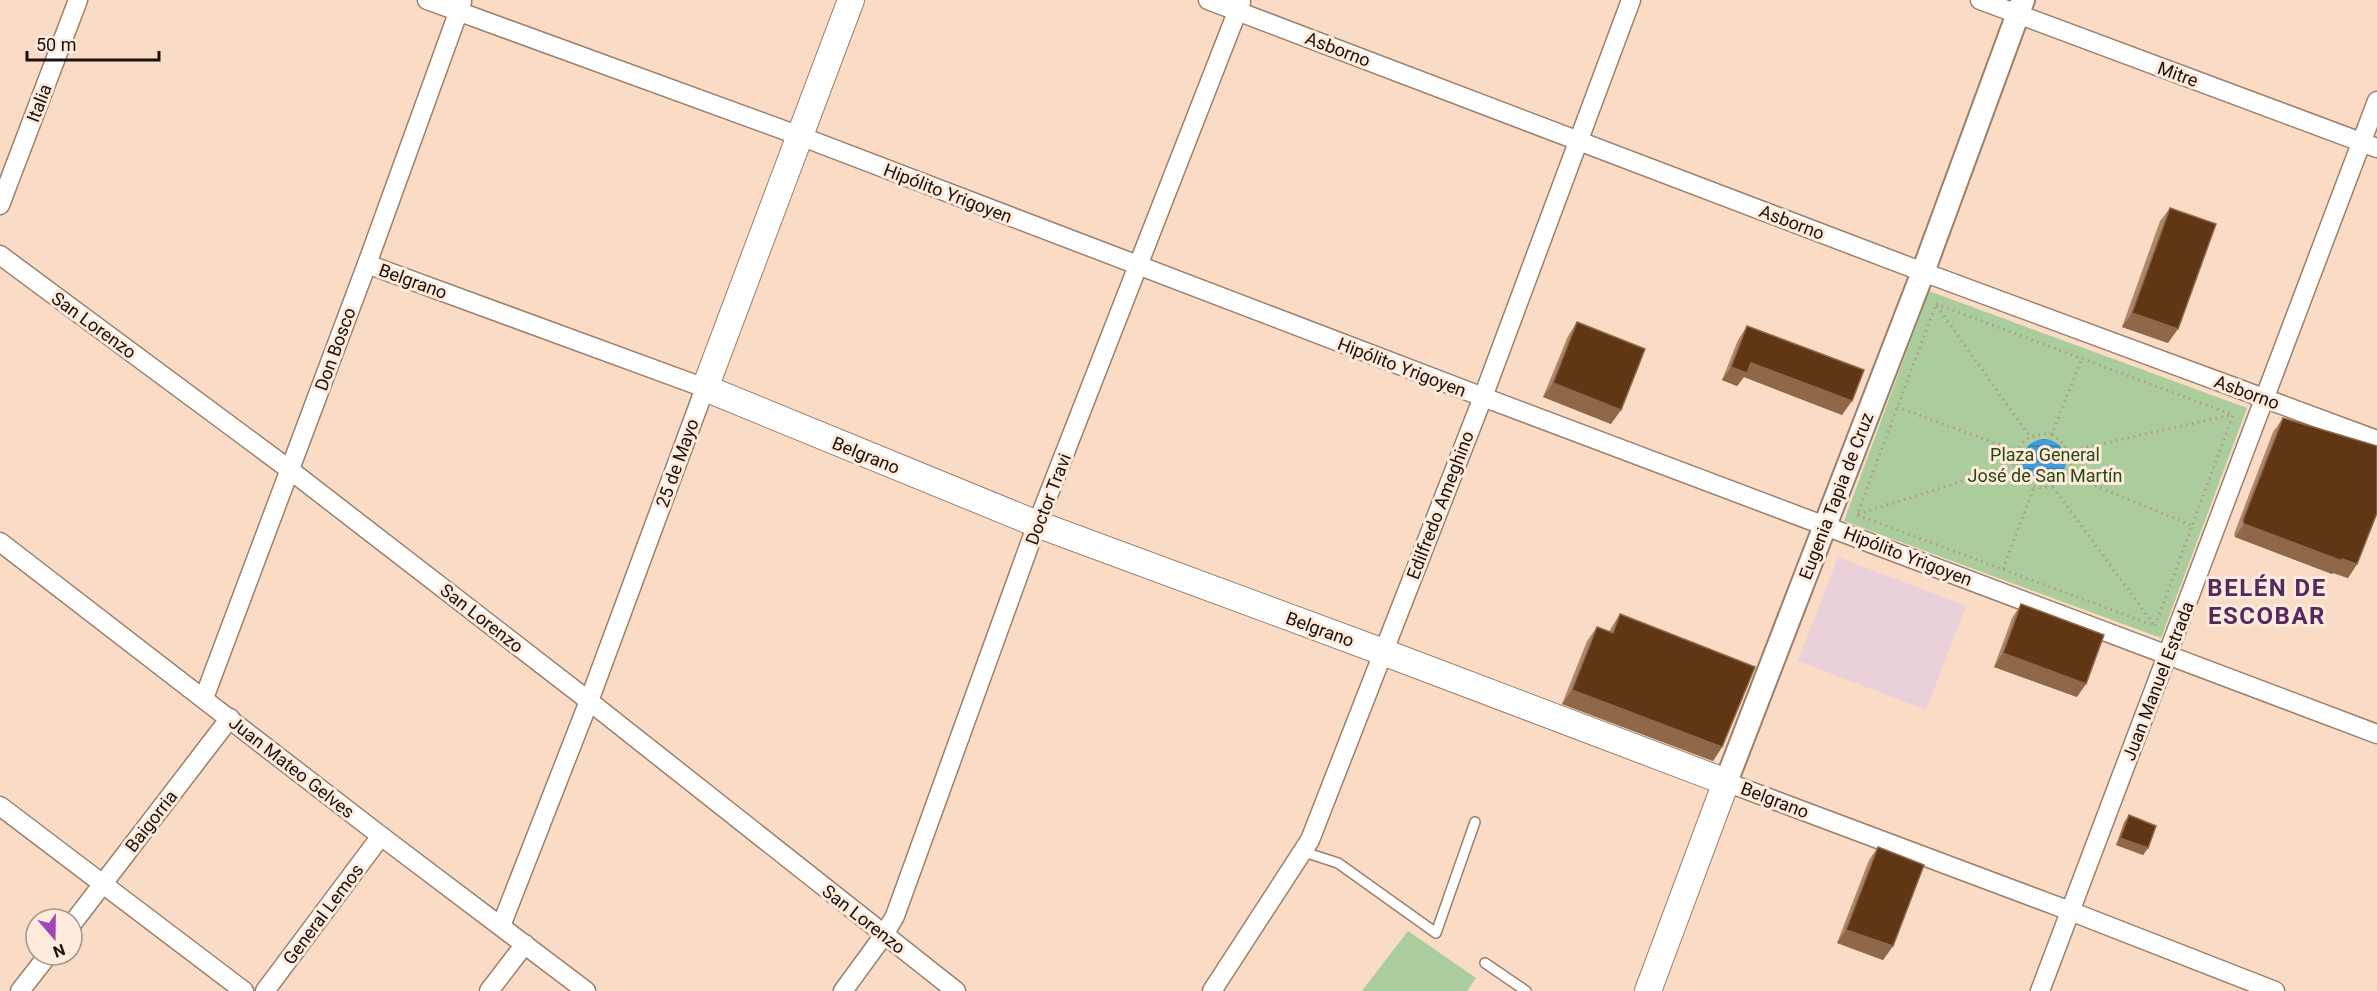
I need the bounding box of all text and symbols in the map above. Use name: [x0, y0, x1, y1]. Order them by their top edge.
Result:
scale bar: [27, 24, 159, 62]
street label: Asborno: [1303, 27, 1373, 71]
text: 50 m: [36, 34, 76, 55]
street label: Mitre: [2155, 57, 2201, 91]
street label: Italia: [22, 81, 56, 125]
street label: Hipólito Yrigoyen: [881, 159, 1015, 227]
street label: Asborno: [1757, 200, 1827, 244]
street label: Belgrano: [376, 259, 450, 303]
street label: San Lorenzo: [48, 287, 140, 363]
street label: Don Bosco: [310, 305, 360, 393]
street label: Hipólito Yrigoyen: [1335, 333, 1469, 401]
street label: Asborno: [2212, 371, 2282, 413]
street label: Eugenia Tapia de Cruz: [1794, 410, 1878, 582]
street label: 25 de Mayo: [651, 416, 703, 510]
street label: Edilfredo Ameghino: [1402, 428, 1478, 582]
street label: Belgrano: [829, 432, 903, 478]
park label: Plaza General José de San Martín: [1968, 444, 2122, 486]
street label: Doctor Travi: [1021, 450, 1075, 548]
street label: Hipólito Yrigoyen: [1841, 522, 1975, 590]
district label: BELÉN DE ESCOBAR: [2207, 574, 2327, 630]
street label: San Lorenzo: [436, 579, 528, 657]
street label: Juan Manuel Estrada: [2118, 598, 2198, 764]
street label: Belgrano: [1283, 607, 1357, 651]
street label: Juan Mateo Gelves: [225, 712, 359, 822]
street label: Belgrano: [1738, 777, 1812, 823]
street label: Baigorria: [121, 786, 181, 856]
street label: General Lemos: [278, 860, 368, 968]
street label: San Lorenzo: [818, 880, 910, 958]
north arrow: [24, 907, 84, 967]
text: N: [50, 940, 68, 961]

